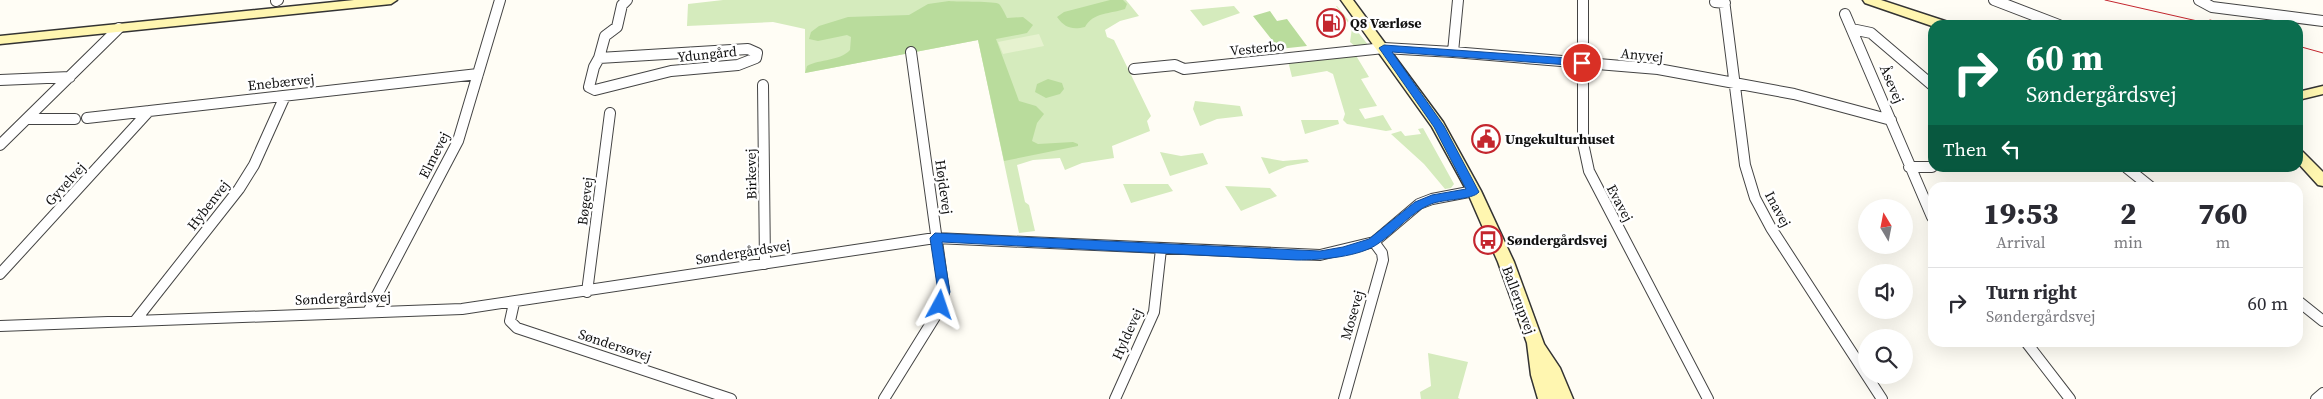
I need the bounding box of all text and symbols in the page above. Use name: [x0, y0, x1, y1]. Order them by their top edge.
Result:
fuel station icon: Q8 Værløse: [1316, 8, 1346, 38]
place label: Q8 Værløse: [1350, 13, 1422, 33]
text: 60 m: [2026, 34, 2103, 82]
street label: Vesterbo: [1229, 35, 1286, 61]
icon: right: [1943, 40, 2008, 105]
street label: Ydungård: [676, 41, 738, 67]
pin: [1561, 42, 1603, 84]
street label: Anyvej: [1620, 43, 1664, 67]
icon: arrive: [1568, 49, 1596, 77]
street label: Åsevej: [1875, 62, 1909, 107]
street label: Enebærvej: [247, 69, 315, 95]
text: Søndergårdsvej: [2026, 79, 2177, 109]
public building icon: Ungekulturhuset: [1471, 124, 1501, 154]
street label: Elmevej: [414, 128, 454, 182]
place label: Ungekulturhuset: [1505, 129, 1615, 149]
icon: left: [1997, 135, 2025, 163]
text: Then: [1943, 136, 1987, 162]
street label: Birkevej: [741, 148, 761, 200]
street label: Gyvelvej: [40, 158, 90, 210]
street label: Højdevej: [930, 158, 958, 216]
street label: Hybenvej: [182, 176, 234, 234]
street label: Bøgevej: [572, 176, 598, 226]
street label: Evavej: [1602, 181, 1638, 225]
street label: Inavej: [1760, 187, 1796, 231]
text: 19:53: [1983, 193, 2058, 234]
text: 2: [2120, 193, 2137, 234]
text: 760: [2198, 193, 2248, 234]
north arrow: [1858, 199, 1912, 254]
map controls: [1858, 199, 1913, 384]
bus stop icon: Søndergårdsvej: [1473, 225, 1503, 255]
place label: Søndergårdsvej: [1507, 230, 1607, 250]
text: Arrival: [1996, 231, 2046, 253]
text: min: [2114, 231, 2143, 253]
text: m: [2216, 231, 2230, 253]
street label: Søndergårdsvej: [694, 235, 792, 269]
street label: Ballerupvej: [1497, 263, 1541, 337]
button: sound: [1858, 264, 1913, 319]
position arrow: [913, 278, 965, 330]
text: Turn right: [1986, 279, 2077, 305]
street label: Søndergårdsvej: [295, 286, 391, 310]
street label: Mosevej: [1335, 288, 1369, 342]
icon: right: [1943, 289, 1971, 317]
text: 60 m: [2247, 290, 2288, 316]
street label: Hyldevej: [1107, 305, 1147, 363]
text: Søndergårdsvej: [1986, 305, 2096, 327]
street label: Søndersøvej: [576, 324, 654, 366]
button: search: [1858, 329, 1913, 384]

